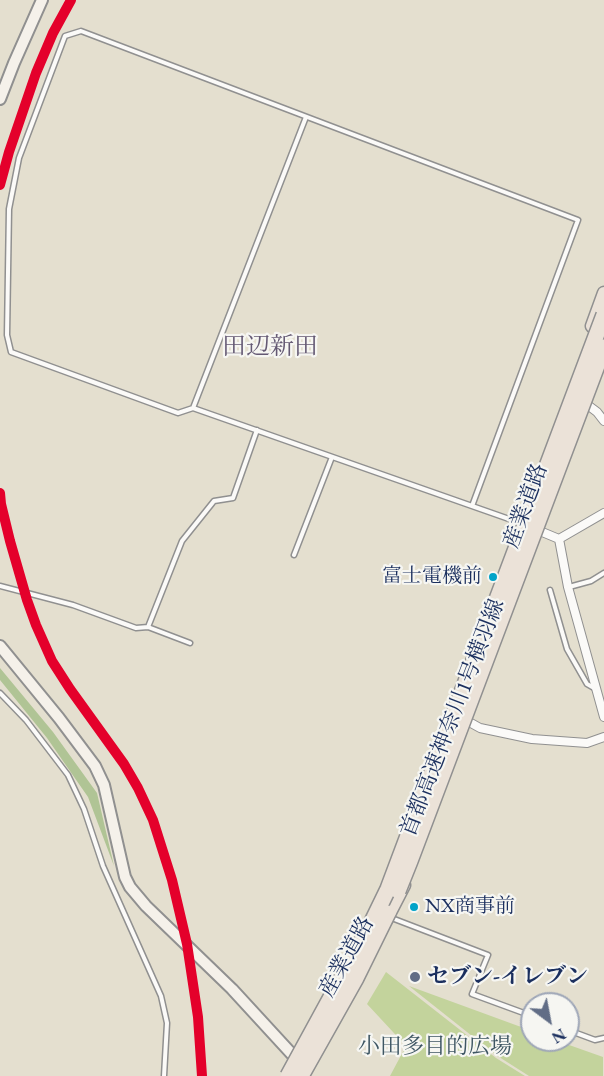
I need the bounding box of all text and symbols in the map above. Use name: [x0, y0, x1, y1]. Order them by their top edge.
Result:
district label: 田辺新田: [222, 333, 318, 361]
street label: 産業道路: [499, 460, 553, 552]
place label: 富士電機前: [382, 565, 482, 589]
marker: 富士電機前: [487, 571, 499, 583]
street label: 首都高速神奈川1号横羽線: [395, 595, 511, 841]
place label: NX商事前: [425, 895, 515, 919]
marker: NX商事前: [408, 901, 420, 913]
street label: 産業道路: [314, 912, 380, 1002]
place label: セブン-イレブン: [427, 964, 588, 990]
marker: セブン-イレブン: [408, 970, 422, 984]
north arrow: [520, 992, 580, 1052]
text: N: [548, 1024, 570, 1048]
park label: 小田多目的広場: [358, 1034, 512, 1060]

